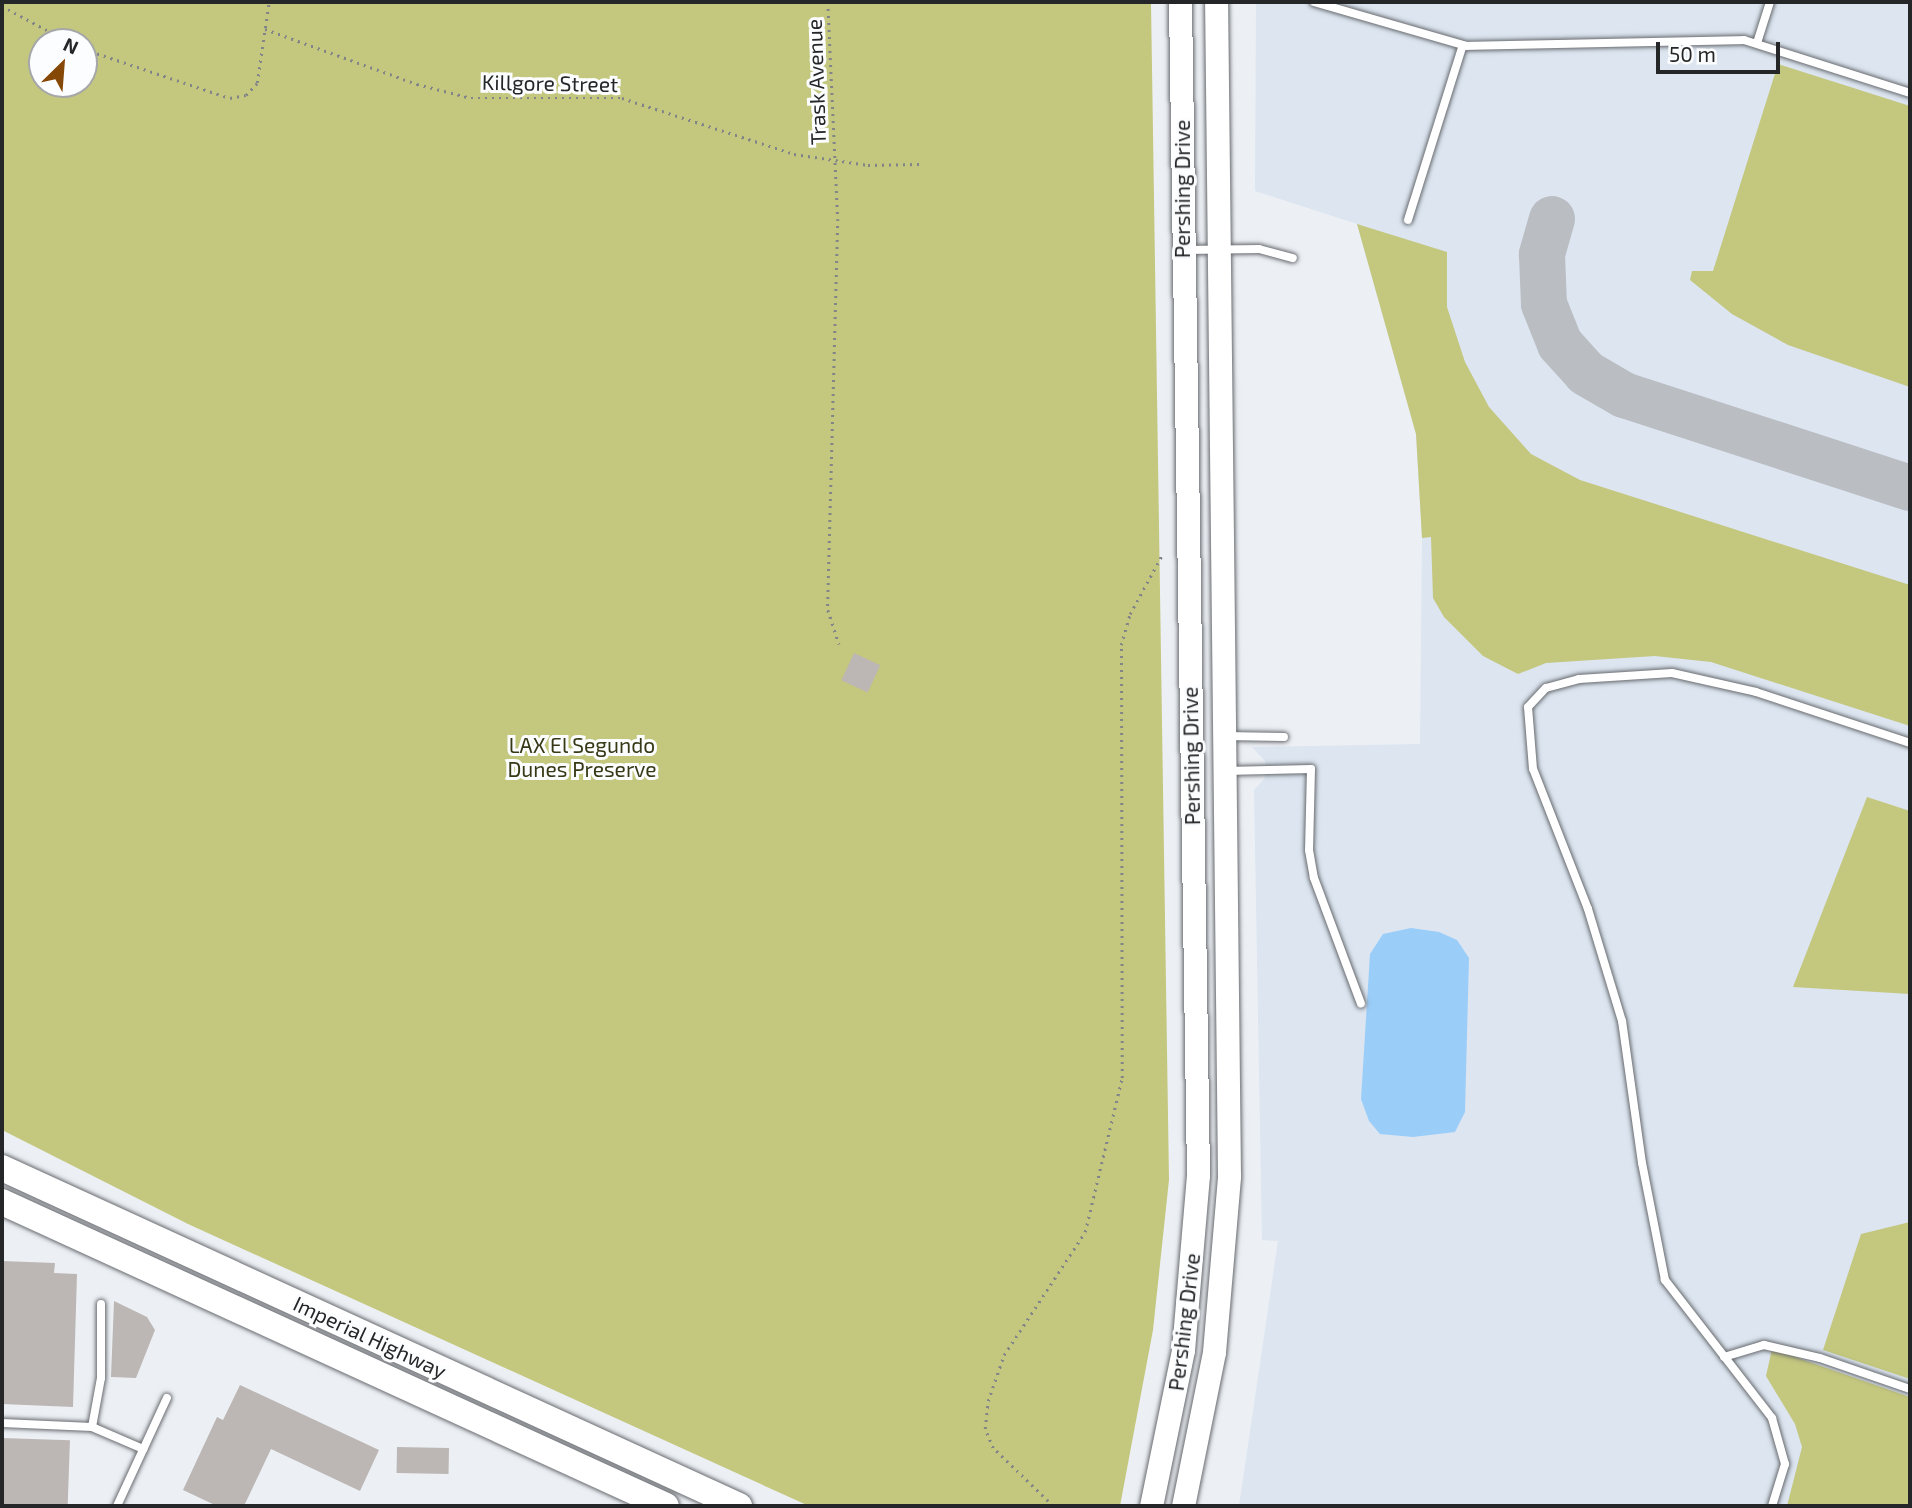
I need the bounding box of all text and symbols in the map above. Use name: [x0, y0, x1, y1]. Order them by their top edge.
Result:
street label: Trask Avenue: [801, 18, 831, 146]
north arrow: [28, 28, 98, 98]
scale bar: [1660, 28, 1784, 72]
text: N: [60, 32, 82, 59]
text: 50 m: [1669, 41, 1716, 66]
street label: Killgore Street: [482, 69, 618, 97]
street label: Pershing Drive: [1169, 120, 1195, 258]
street label: Pershing Drive: [1177, 687, 1205, 825]
park label: LAX El Segundo Dunes Preserve: [507, 732, 657, 782]
street label: Pershing Drive: [1163, 1252, 1205, 1392]
street label: Imperial Highway: [289, 1290, 451, 1384]

